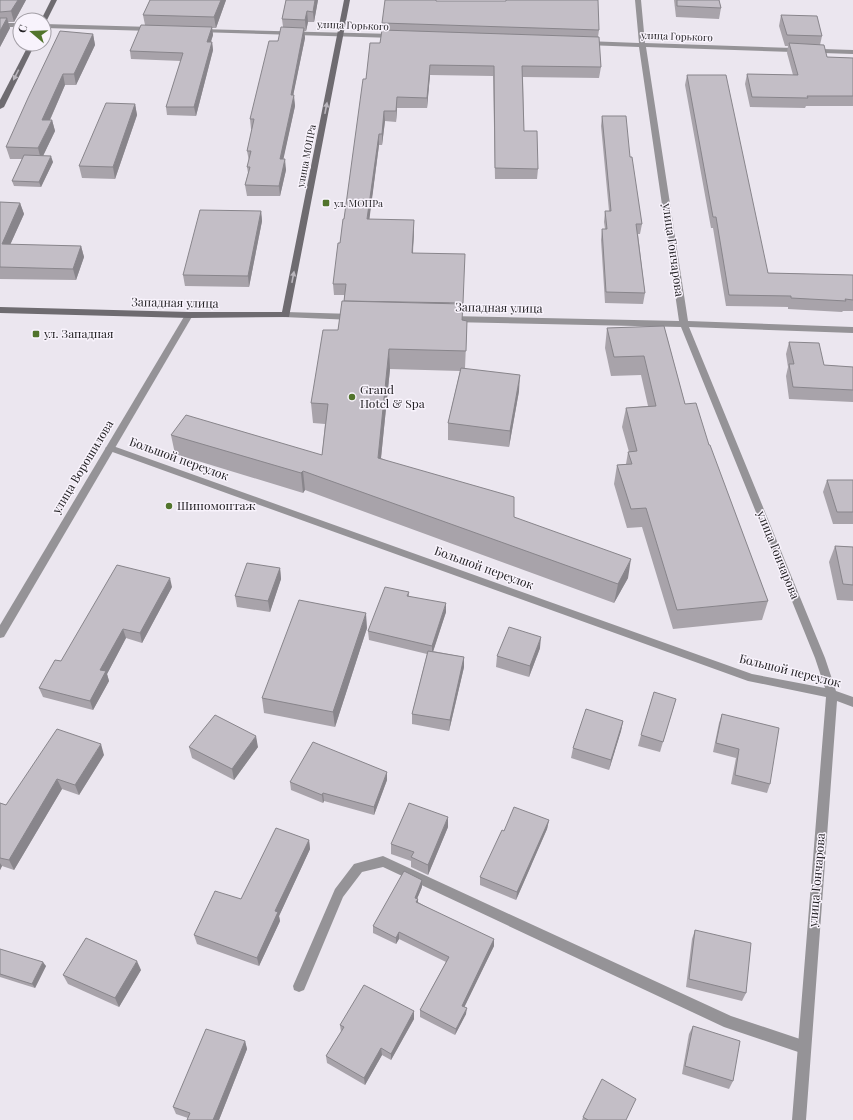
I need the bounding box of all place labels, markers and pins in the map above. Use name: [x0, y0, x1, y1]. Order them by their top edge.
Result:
place label: ул. МОПРа: [333, 196, 383, 210]
marker: ул. МОПРа: [321, 198, 331, 208]
place label: ул. Западная: [43, 325, 114, 341]
marker: ул. Западная: [31, 329, 41, 339]
place label: Grand Hotel & Spa: [360, 381, 425, 411]
marker: Grand Hotel & Spa: [347, 392, 357, 402]
place label: Шиномонтаж: [177, 497, 256, 513]
marker: Шиномонтаж: [164, 501, 174, 511]

